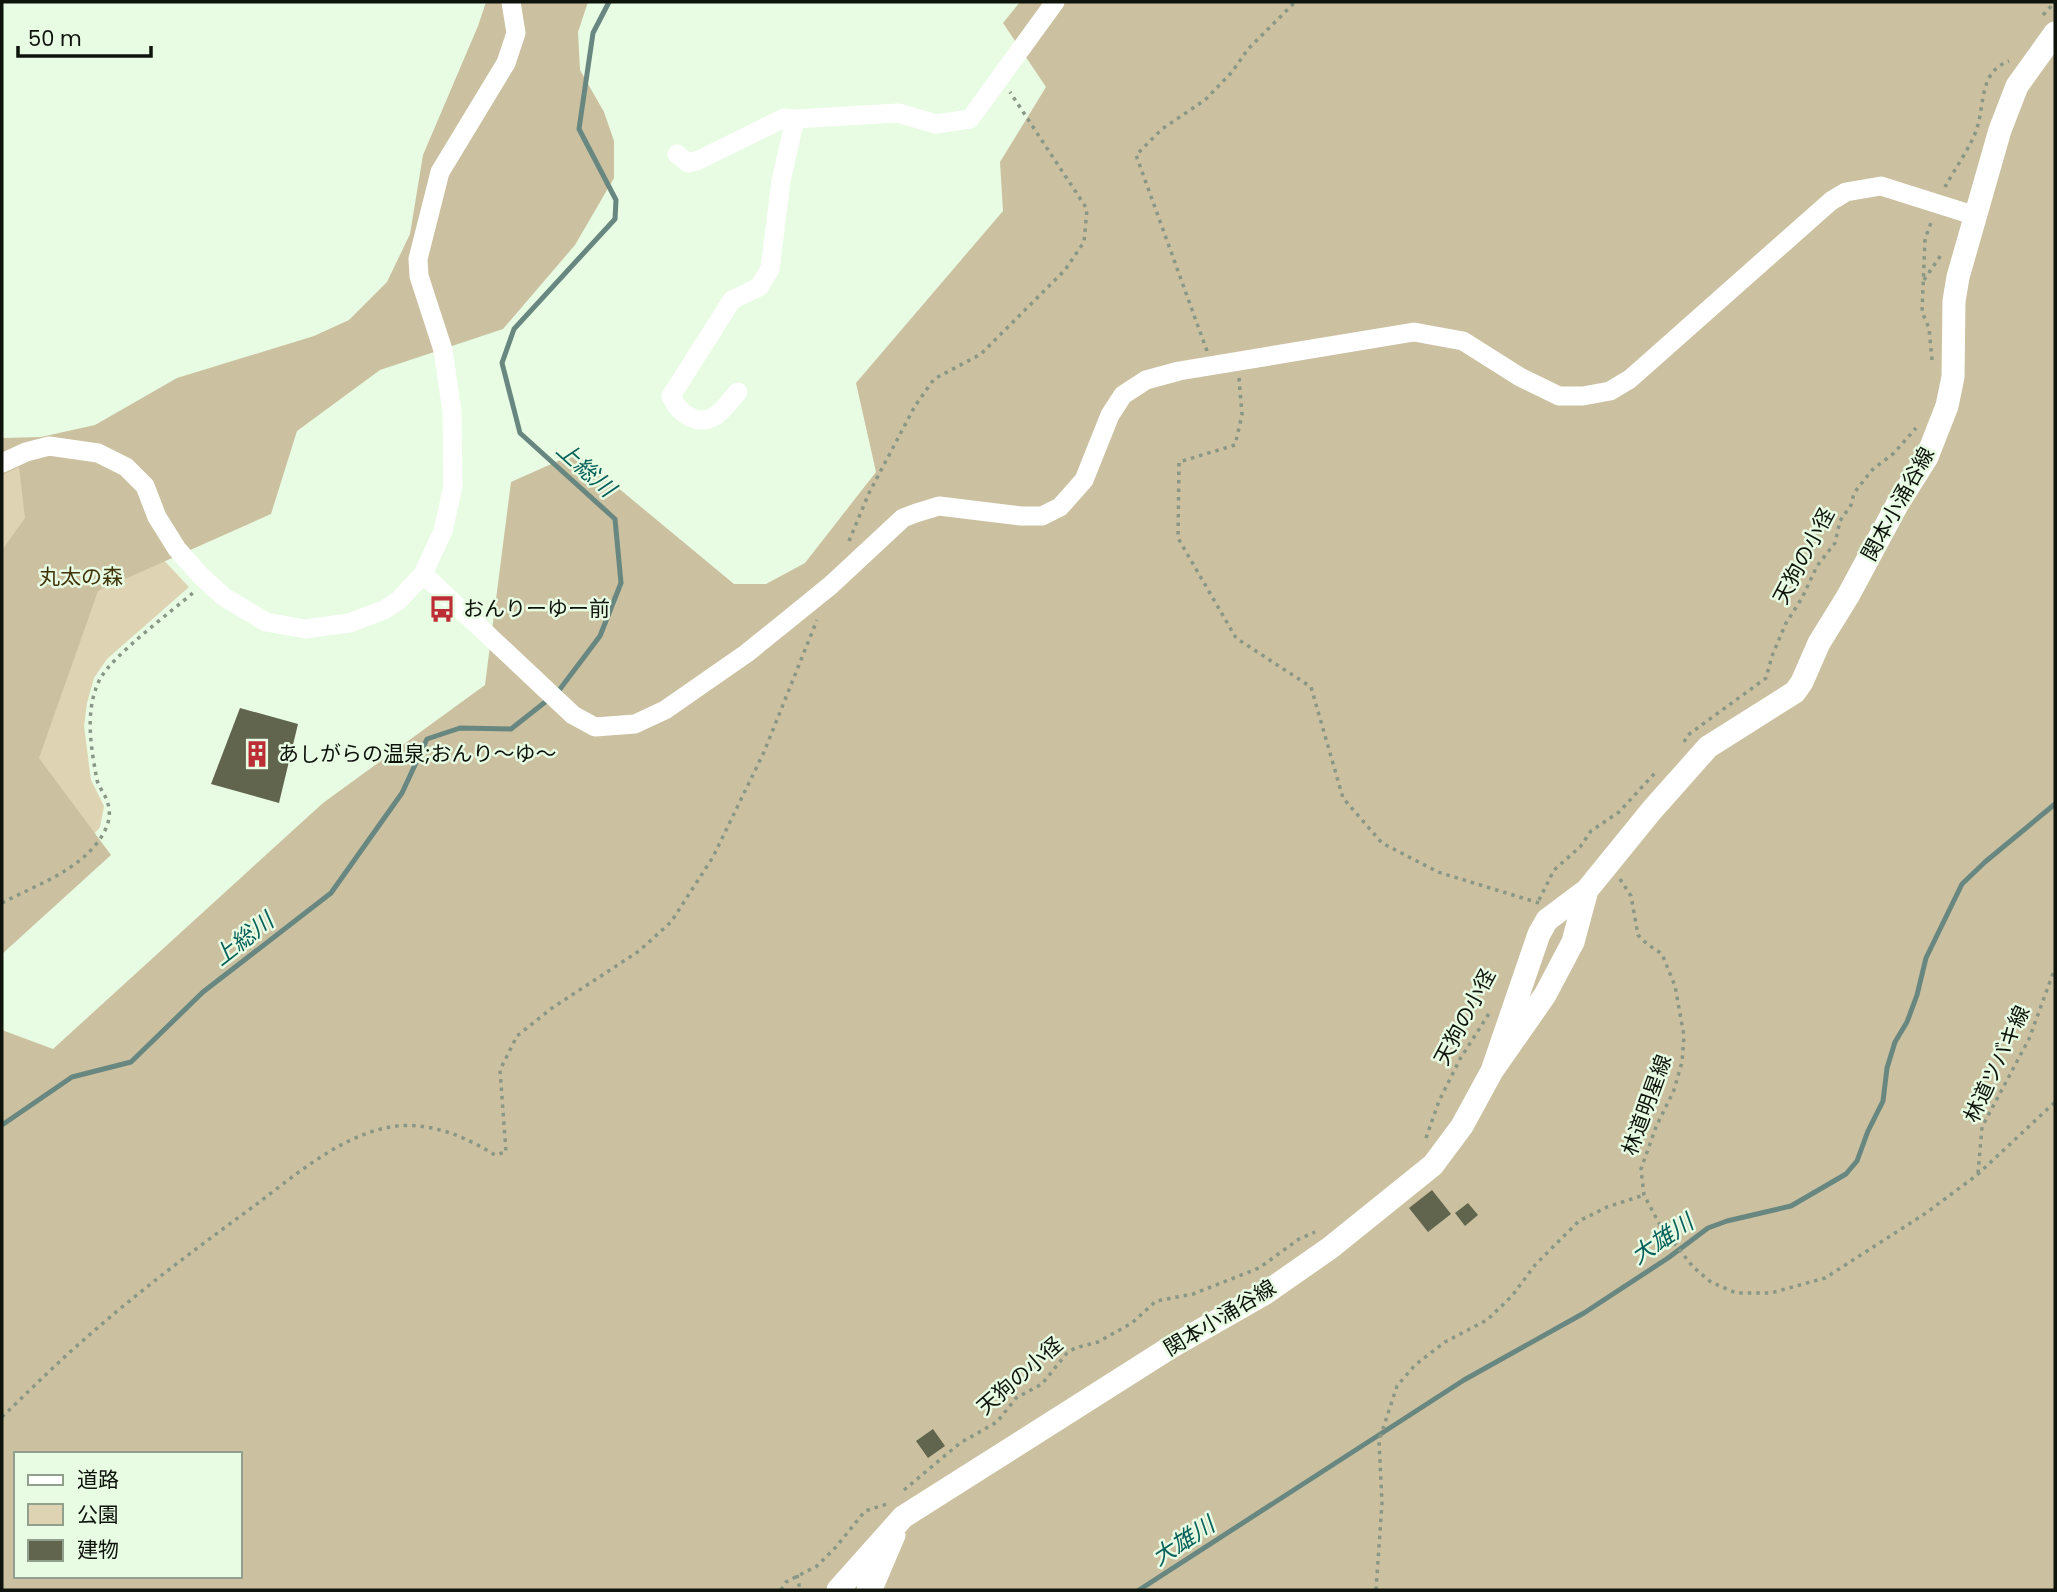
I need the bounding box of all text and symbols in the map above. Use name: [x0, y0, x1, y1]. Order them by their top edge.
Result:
scale bar: [18, 14, 150, 58]
text: 50 m: [28, 24, 82, 53]
water label: 上総川: [550, 434, 625, 506]
street label: 関本小涌谷線: [1854, 442, 1941, 566]
street label: 天狗の小径: [1766, 503, 1841, 609]
park label: 丸太の森: [39, 562, 123, 591]
bus stop icon: おんりーゆー前: [427, 594, 457, 624]
place label: おんりーゆー前: [463, 594, 610, 623]
building icon: あしがらの温泉;おんり〜ゆ〜: [242, 739, 272, 769]
place label: あしがらの温泉;おんり〜ゆ〜: [278, 739, 557, 768]
water label: 上総川: [206, 903, 282, 973]
street label: 天狗の小径: [1427, 964, 1502, 1070]
street label: 林道ツバキ線: [1957, 1001, 2036, 1127]
street label: 林道明星線: [1615, 1051, 1678, 1159]
water label: 大雄川: [1624, 1205, 1702, 1272]
street label: 関本小涌谷線: [1158, 1273, 1281, 1362]
street label: 天狗の小径: [971, 1330, 1069, 1421]
legend: [14, 1452, 242, 1578]
text: 道路: [77, 1465, 119, 1494]
text: 公園: [77, 1500, 119, 1529]
water label: 大雄川: [1145, 1507, 1223, 1573]
text: 建物: [77, 1535, 119, 1564]

